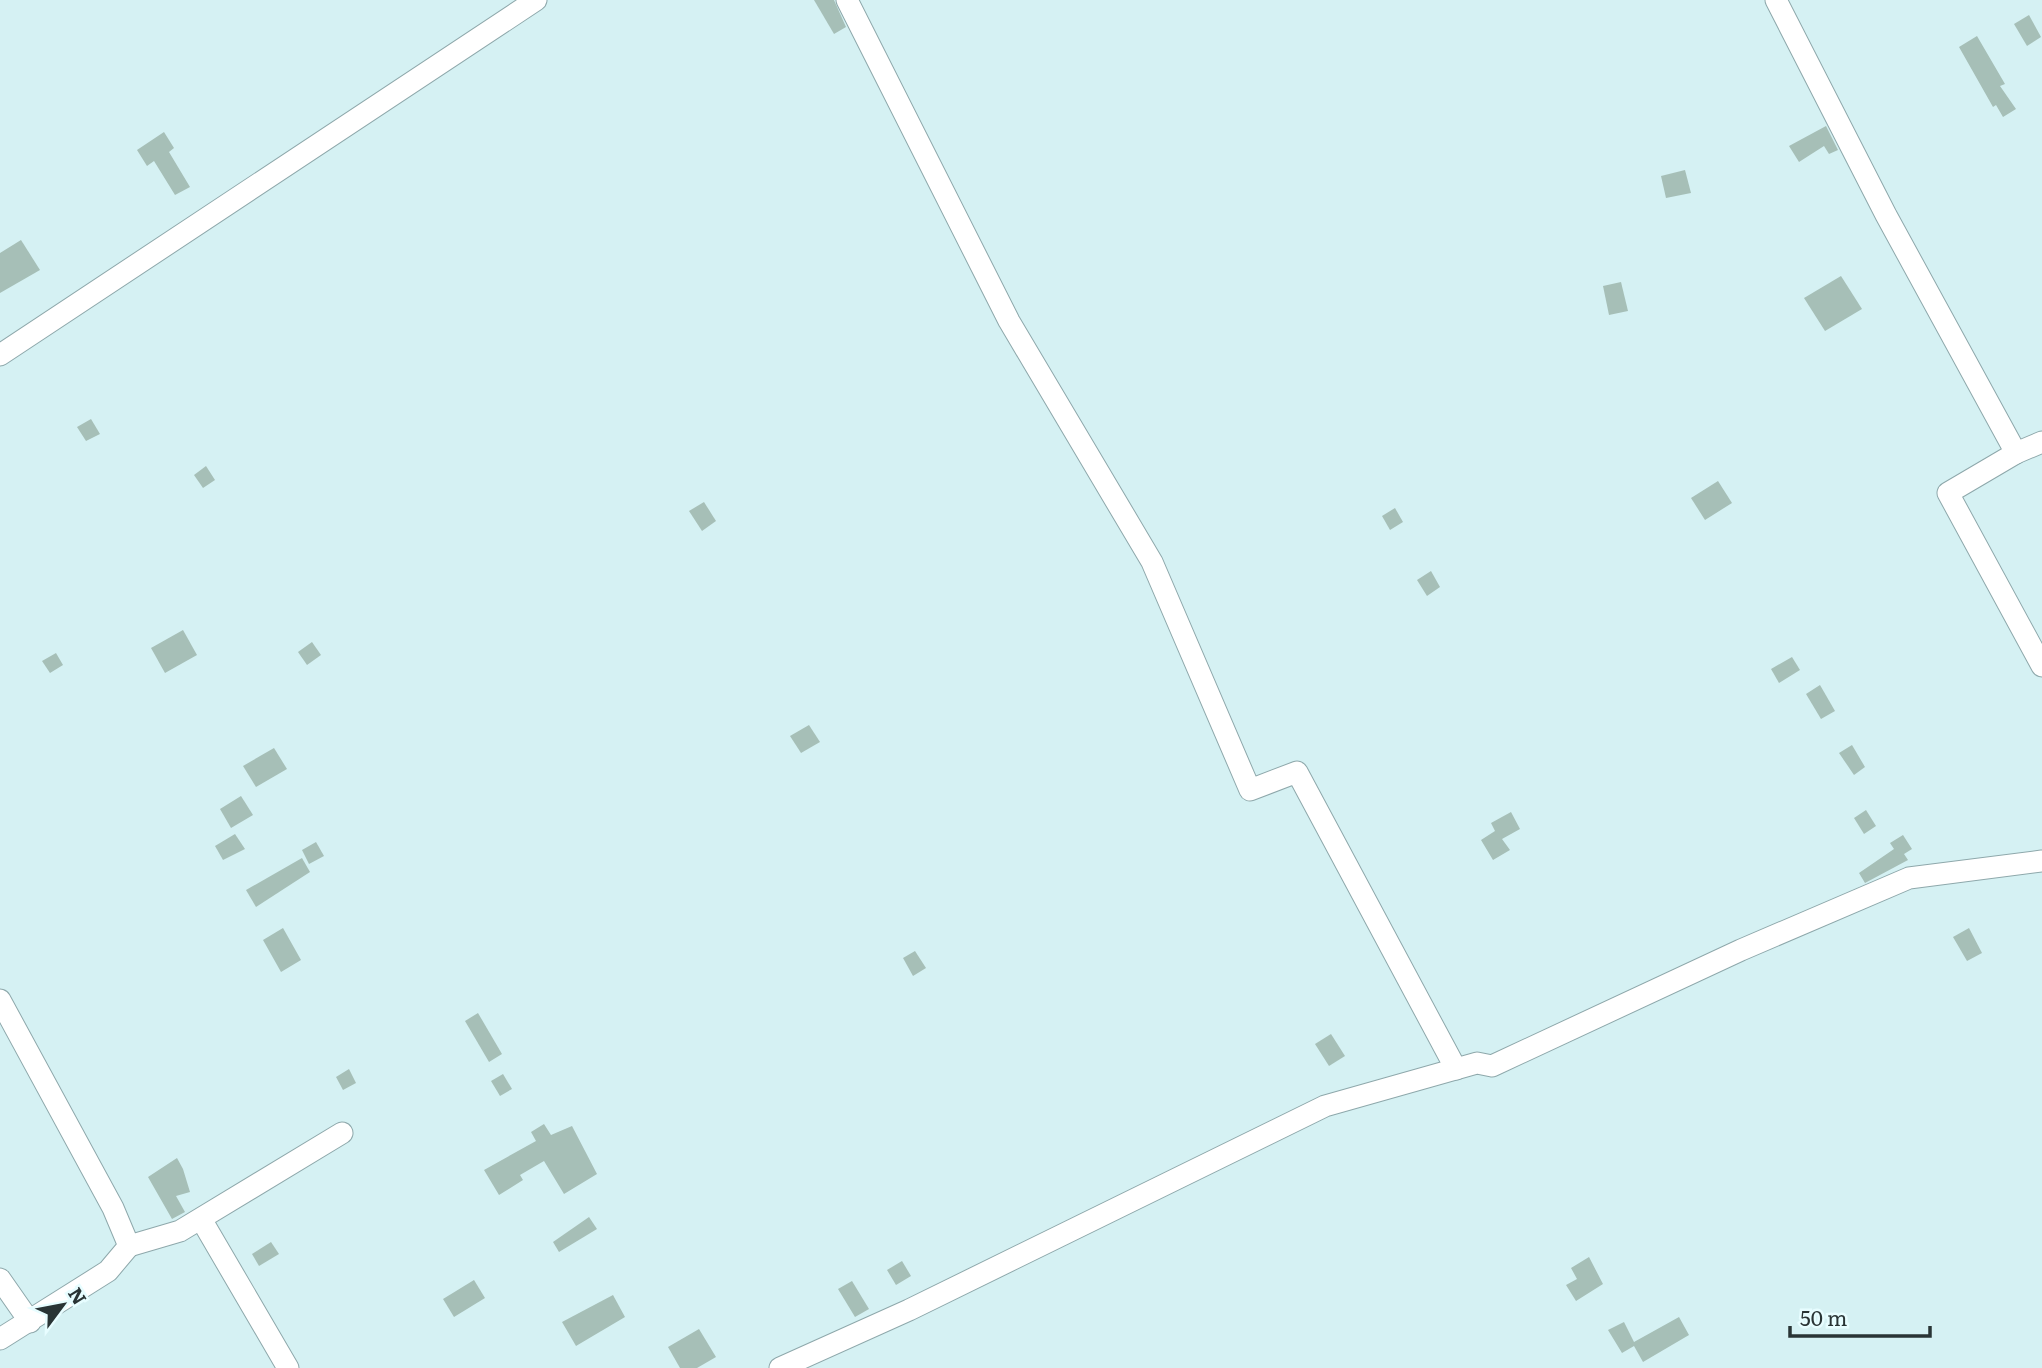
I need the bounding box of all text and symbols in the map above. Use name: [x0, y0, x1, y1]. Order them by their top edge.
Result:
north arrow: [28, 1270, 98, 1340]
text: N: [62, 1281, 94, 1310]
scale bar: [1790, 1294, 1930, 1338]
text: 50 m: [1800, 1301, 1847, 1332]

